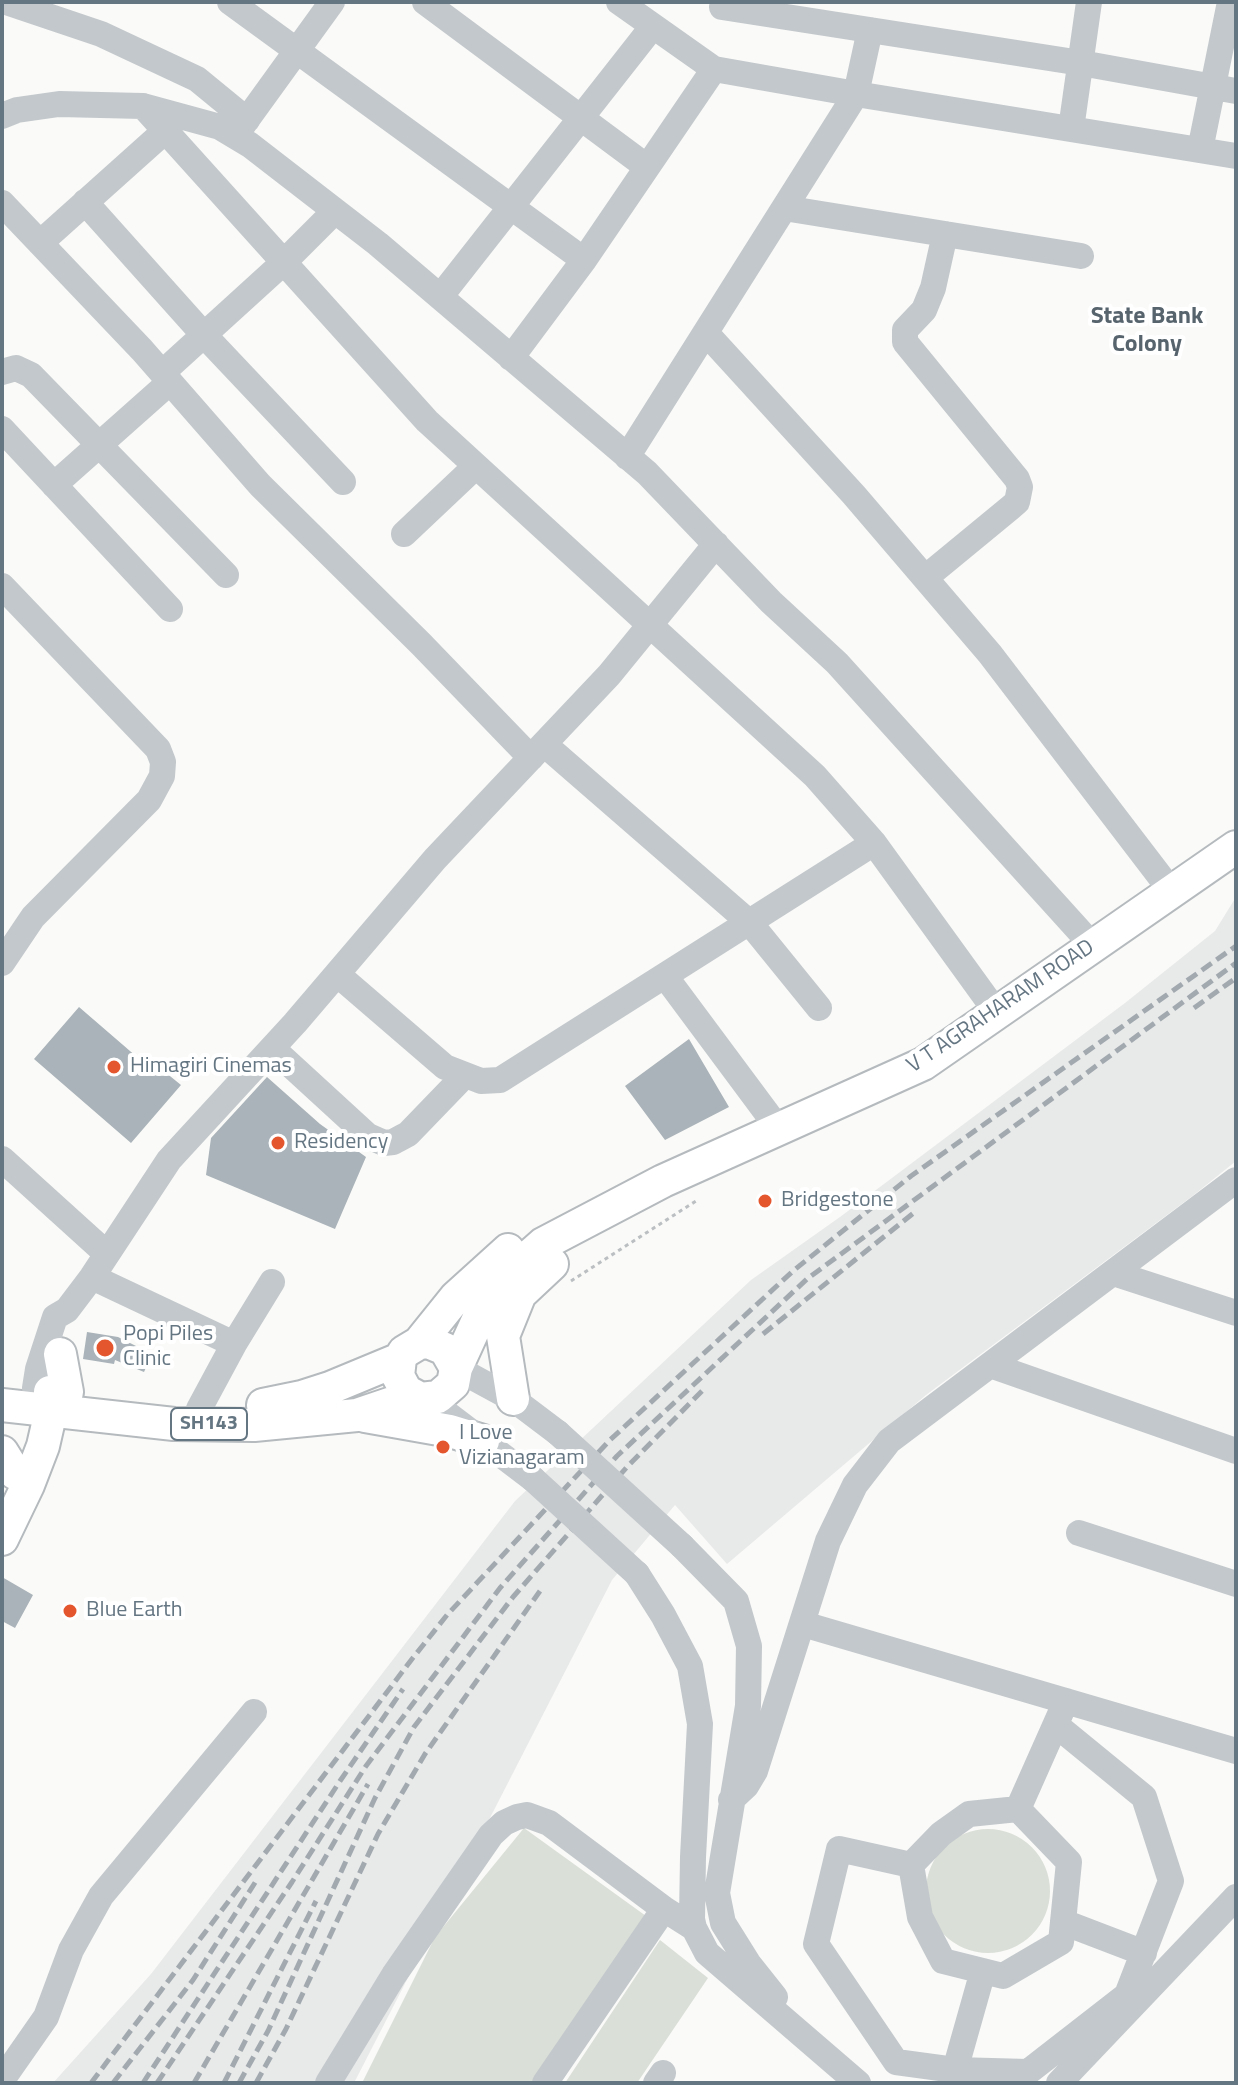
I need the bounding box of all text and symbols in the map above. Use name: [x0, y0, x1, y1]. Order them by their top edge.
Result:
district label: State Bank Colony: [1091, 303, 1203, 359]
street label: V T AGRAHARAM ROAD: [902, 935, 1100, 1079]
place label: Himagiri Cinemas: [130, 1054, 292, 1080]
marker: Himagiri Cinemas: [105, 1058, 123, 1076]
place label: Residency: [294, 1130, 388, 1156]
marker: Residency: [269, 1134, 287, 1152]
place label: Bridgestone: [781, 1188, 894, 1214]
marker: Bridgestone: [756, 1192, 774, 1210]
place label: Popi Piles Clinic: [123, 1322, 213, 1374]
marker: Popi Piles Clinic: [94, 1337, 116, 1359]
road number: SH143: [171, 1408, 247, 1440]
place label: I Love Vizianagaram: [459, 1421, 585, 1472]
marker: I Love Vizianagaram: [434, 1438, 452, 1456]
place label: Blue Earth: [86, 1598, 183, 1624]
marker: Blue Earth: [61, 1602, 79, 1620]

